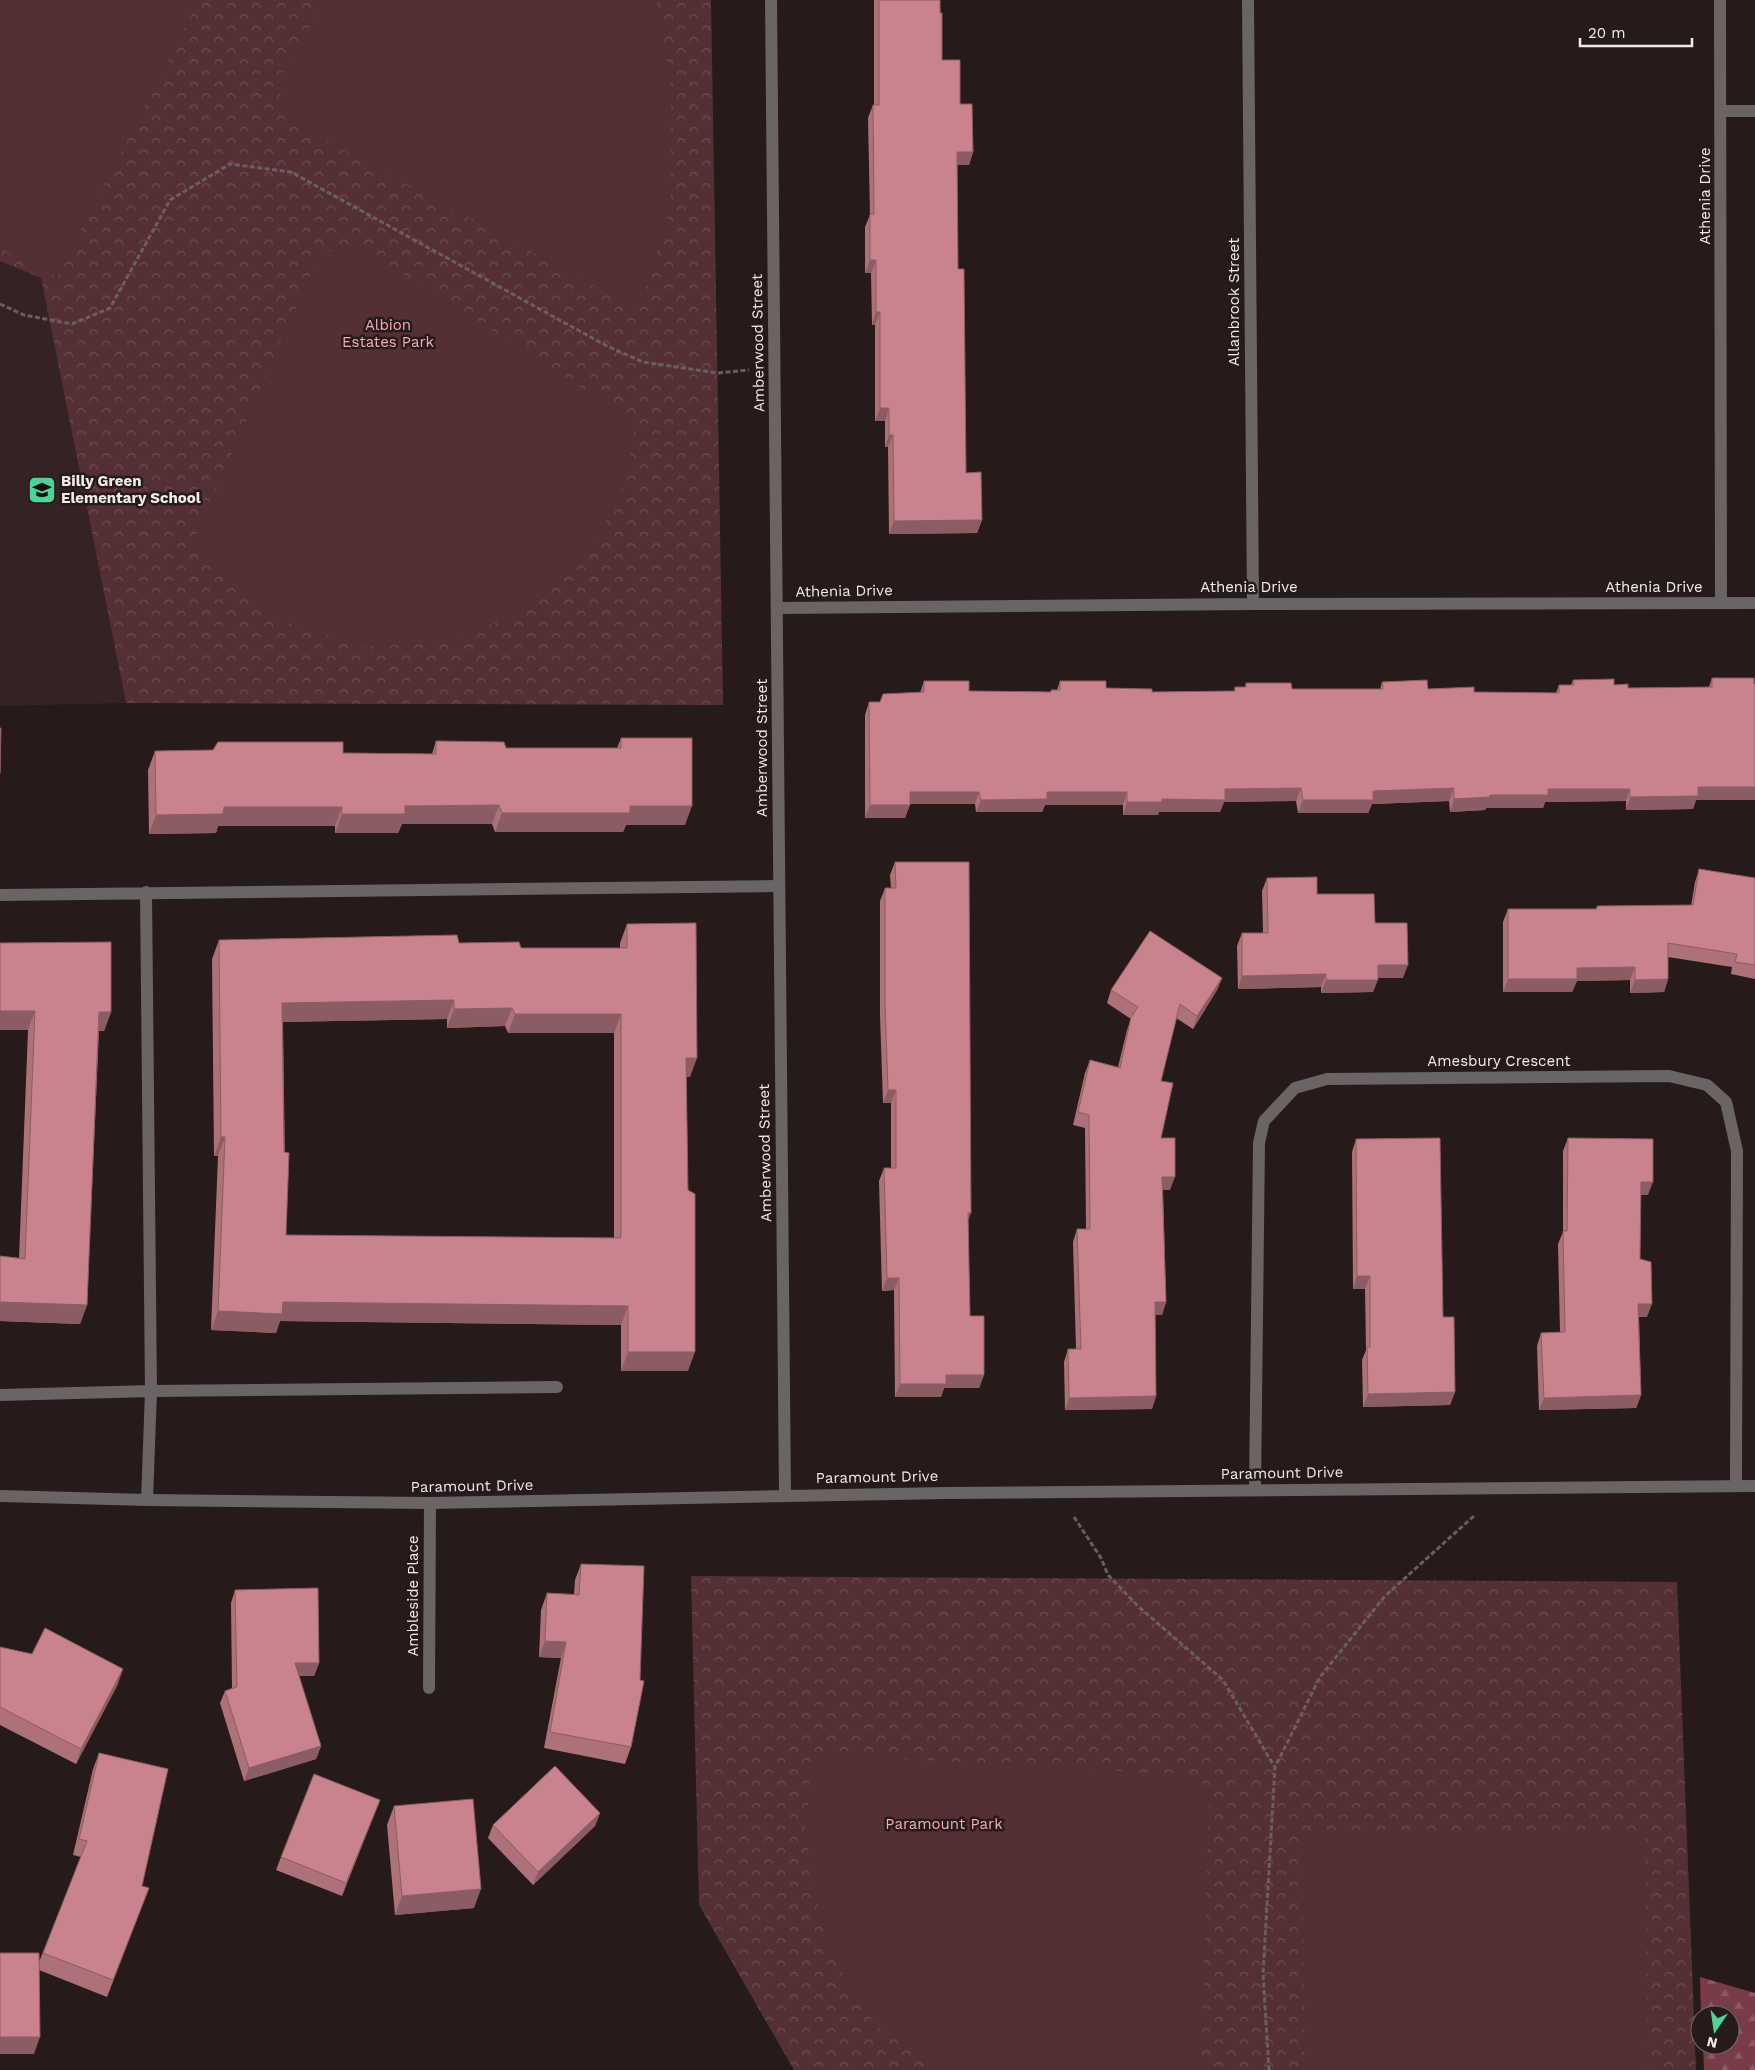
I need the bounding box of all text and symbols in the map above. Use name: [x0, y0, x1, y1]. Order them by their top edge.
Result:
scale bar: [1580, 15, 1692, 47]
text: 20 m: [1588, 24, 1626, 42]
street label: Athenia Drive: [1696, 147, 1714, 245]
street label: Allanbrook Street: [1225, 237, 1243, 366]
street label: Amberwood Street: [748, 273, 768, 412]
park label: Albion Estates Park: [342, 316, 435, 351]
place label: Billy Green Elementary School: [61, 472, 201, 507]
school or university icon: Billy Green Elementary School: [27, 475, 57, 505]
street label: Athenia Drive: [1200, 578, 1298, 596]
street label: Athenia Drive: [1605, 578, 1703, 596]
street label: Athenia Drive: [795, 581, 893, 601]
street label: Amberwood Street: [753, 678, 771, 817]
street label: Amesbury Crescent: [1427, 1052, 1571, 1070]
street label: Amberwood Street: [755, 1083, 775, 1222]
street label: Paramount Drive: [1221, 1463, 1343, 1483]
street label: Paramount Drive: [816, 1467, 938, 1487]
street label: Paramount Drive: [411, 1476, 533, 1496]
street label: Ambleside Place: [404, 1535, 422, 1657]
park label: Paramount Park: [885, 1815, 1003, 1833]
north arrow: [1690, 2005, 1740, 2055]
text: N: [1705, 2034, 1719, 2052]

